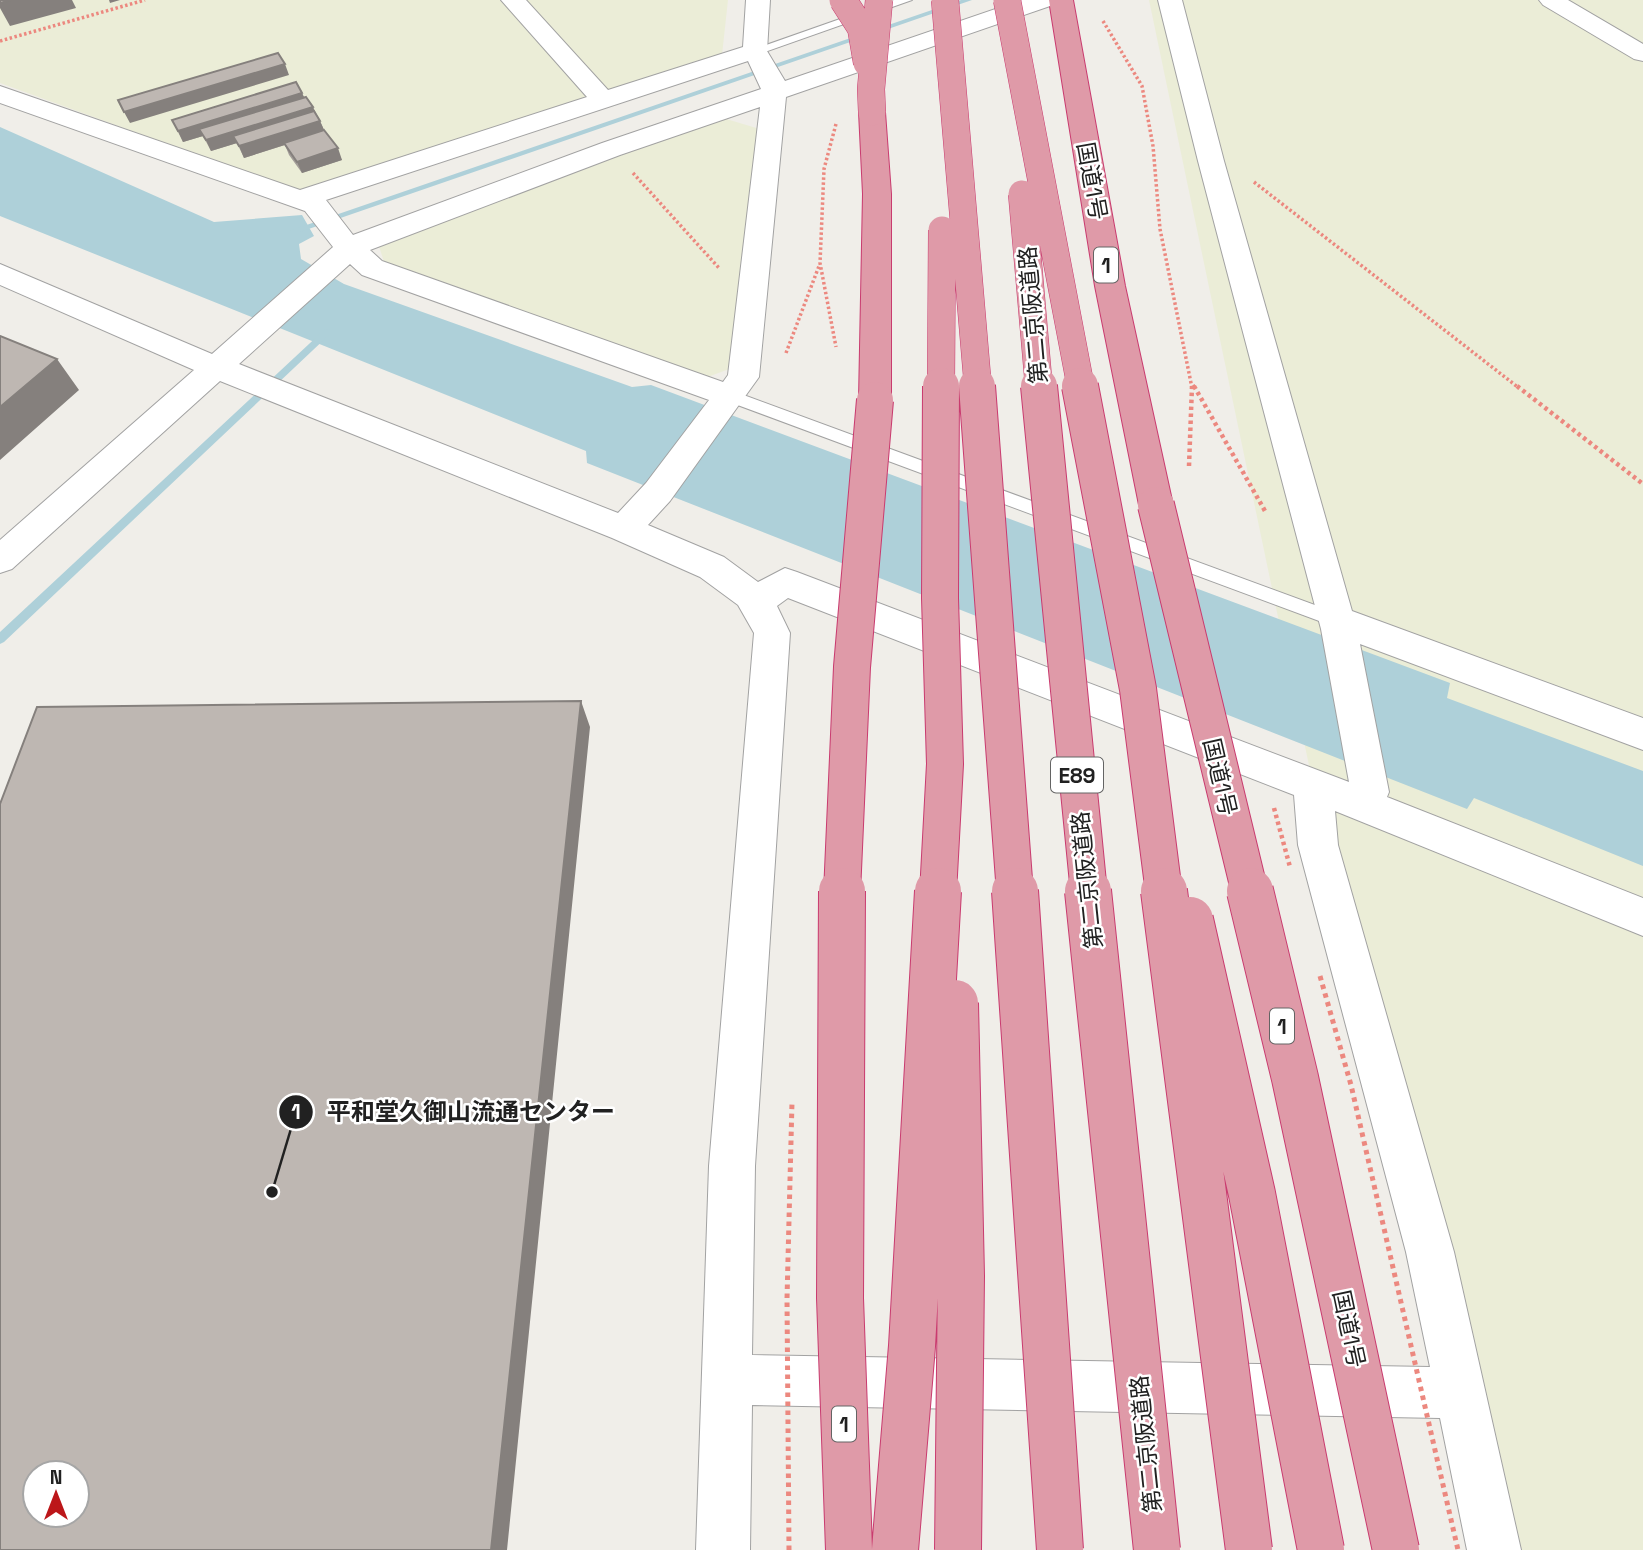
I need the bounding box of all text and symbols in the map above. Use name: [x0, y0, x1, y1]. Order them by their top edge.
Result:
street label: 国道1号: [1070, 140, 1114, 222]
street label: 第二京阪道路: [1012, 245, 1054, 385]
road number: 1: [1094, 247, 1118, 282]
street label: 国道1号: [1197, 735, 1243, 819]
road number: E89: [1051, 758, 1103, 792]
street label: 第二京阪道路: [1065, 810, 1109, 950]
road number: 1: [1270, 1009, 1294, 1044]
callout: 平和堂久御山流通センター: [278, 1089, 629, 1134]
text: 平和堂久御山流通センター: [327, 1096, 615, 1127]
text: 1: [291, 1098, 301, 1125]
street label: 国道1号: [1326, 1287, 1372, 1371]
street label: 第二京阪道路: [1124, 1374, 1168, 1514]
road number: 1: [832, 1406, 856, 1442]
north arrow: [21, 1459, 91, 1529]
text: N: [50, 1465, 62, 1490]

